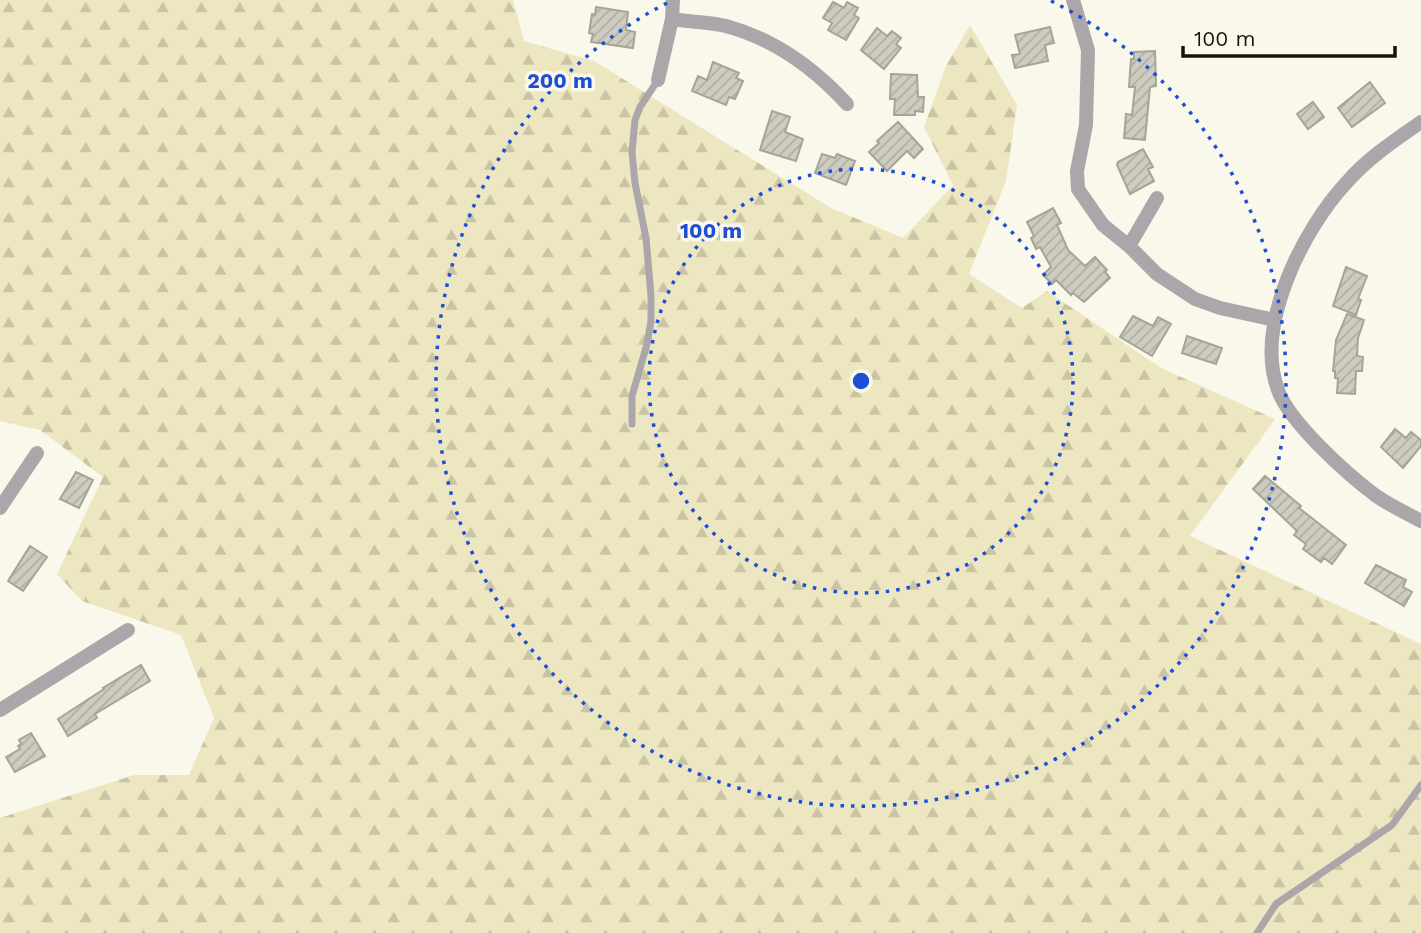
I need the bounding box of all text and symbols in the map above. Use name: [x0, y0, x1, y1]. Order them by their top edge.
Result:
scale bar: [1183, 14, 1395, 58]
text: 100 m: [1194, 26, 1256, 51]
text: 200 m: [527, 68, 593, 93]
text: 100 m: [680, 218, 742, 243]
centre of rings: [849, 369, 873, 393]

